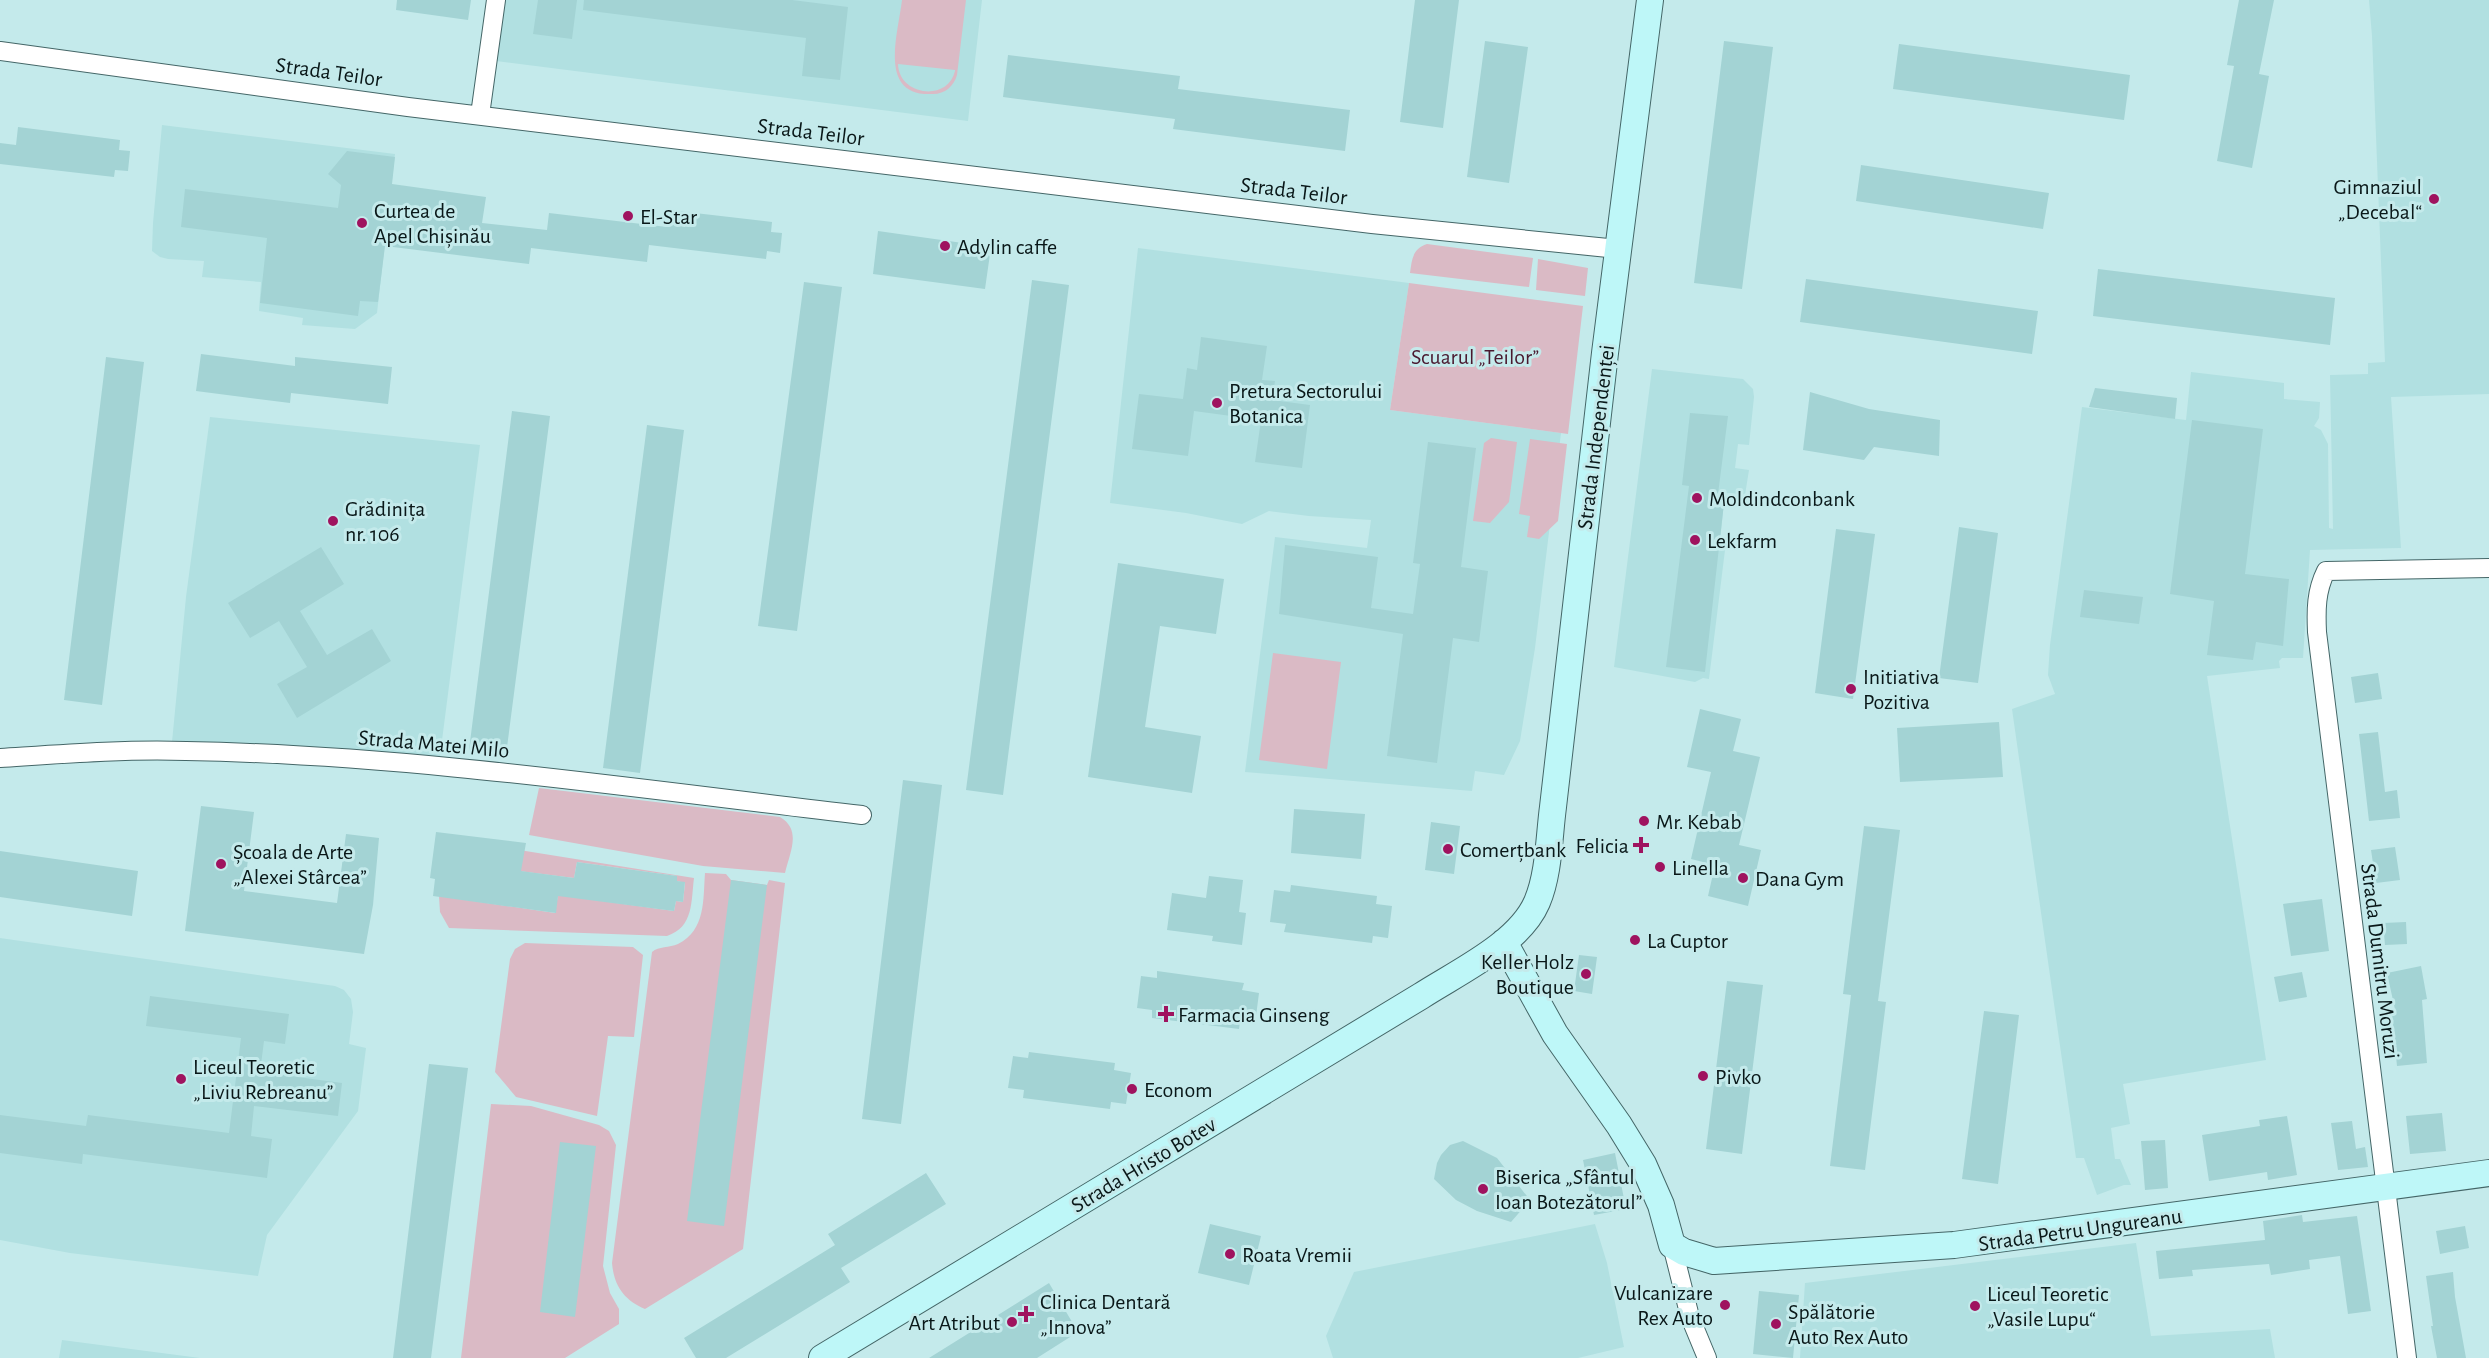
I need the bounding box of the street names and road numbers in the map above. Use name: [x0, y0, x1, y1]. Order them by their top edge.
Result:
street label: Strada Teilor: [274, 54, 384, 90]
street label: Strada Teilor: [756, 115, 866, 149]
street label: Strada Teilor: [1239, 174, 1349, 208]
street label: Strada Independenței: [1574, 343, 1620, 531]
street label: Strada Matei Milo: [357, 726, 510, 762]
street label: Strada Dumitru Moruzi: [2357, 862, 2403, 1060]
street label: Strada Hristo Botev: [1067, 1113, 1220, 1217]
street label: Strada Petru Ungureanu: [1977, 1205, 2183, 1255]

